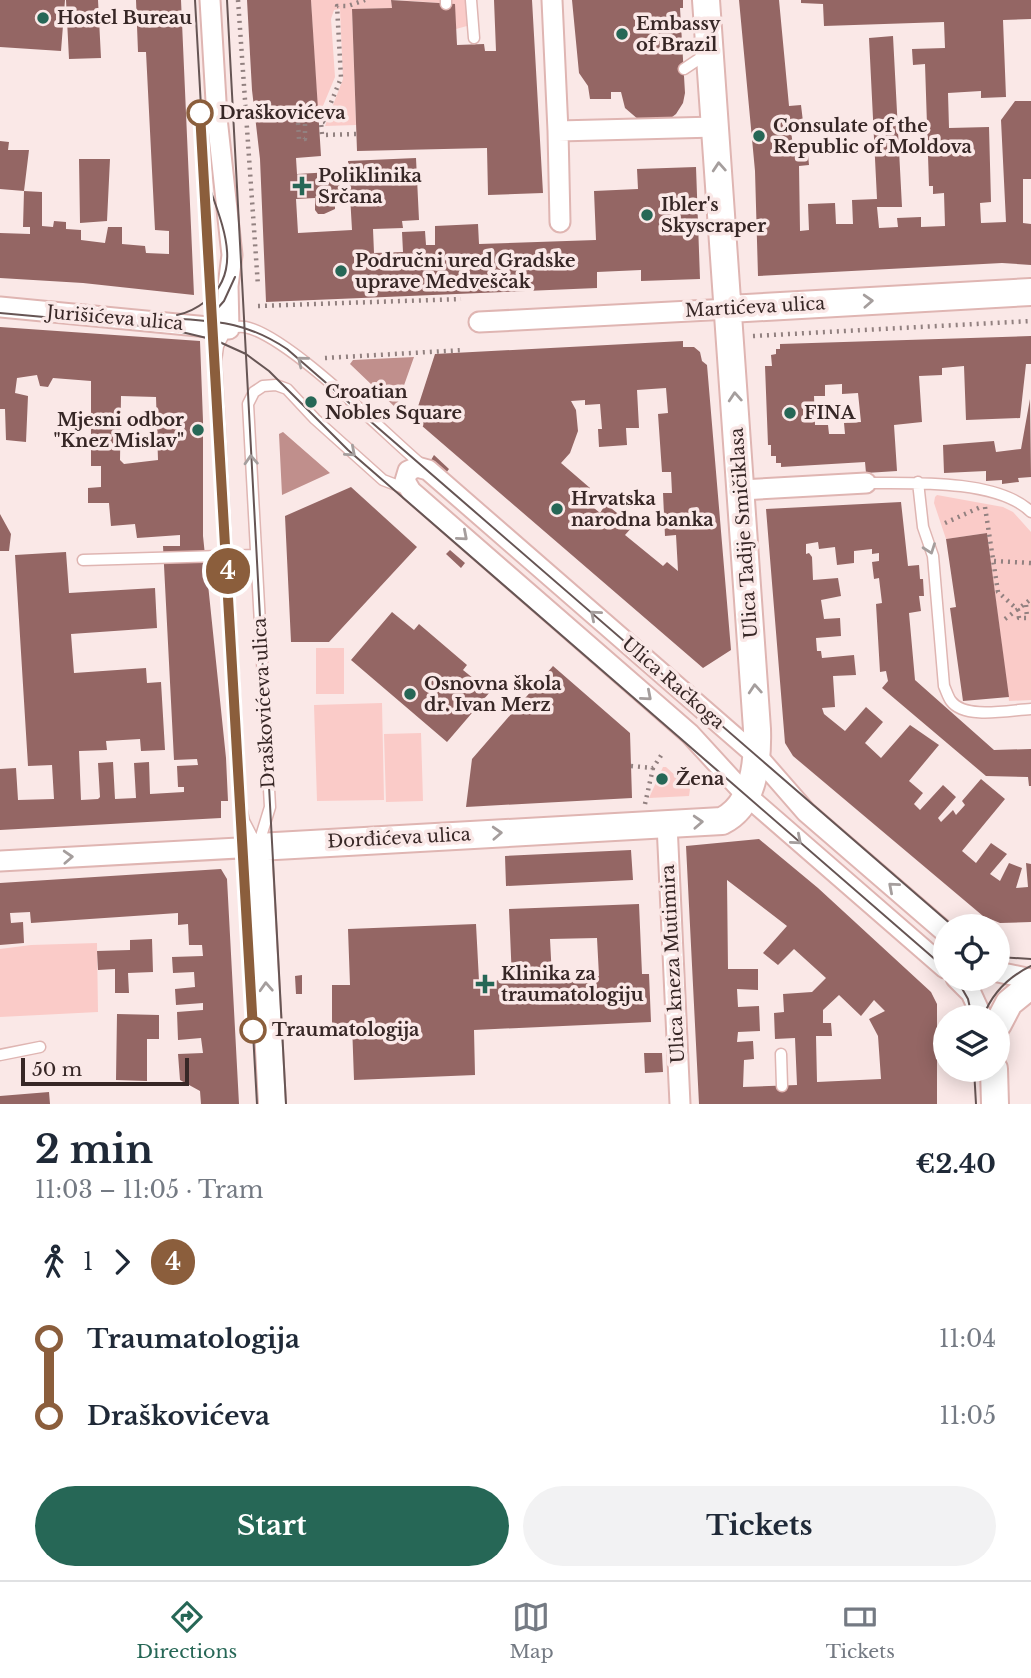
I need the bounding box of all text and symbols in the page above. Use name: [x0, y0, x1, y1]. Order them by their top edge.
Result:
place label: Hostel Bureau: [57, 7, 192, 29]
marker: Hostel Bureau: [35, 10, 51, 26]
place label: Embassy of Brazil: [636, 13, 721, 56]
marker: Embassy of Brazil: [614, 26, 630, 42]
marker: Draškovićeva: [187, 100, 213, 126]
place label: Draškovićeva: [219, 102, 346, 124]
place label: Consulate of the Republic of Moldova: [773, 115, 972, 158]
marker: Consulate of the Republic of Moldova: [751, 128, 767, 144]
one-way arrow: [711, 162, 726, 173]
place label: Poliklinika Srčana: [318, 165, 423, 208]
marker: Poliklinika Srčana: [292, 176, 312, 196]
place label: Ibler's Skyscraper: [661, 194, 766, 237]
marker: Ibler's Skyscraper: [639, 207, 655, 223]
place label: Područni ured Gradske uprave Medveščak: [355, 250, 575, 293]
marker: Područni ured Gradske uprave Medveščak: [333, 263, 349, 279]
street label: Martićeva ulica: [684, 292, 826, 322]
one-way arrow: [863, 293, 874, 308]
street label: Jurišićeva ulica: [44, 301, 184, 335]
one-way arrow: [298, 357, 311, 369]
place label: Croatian Nobles Square: [325, 381, 462, 424]
one-way arrow: [727, 392, 742, 403]
marker: Croatian Nobles Square: [303, 394, 319, 410]
place label: FINA: [804, 402, 857, 424]
marker: FINA: [782, 405, 798, 421]
place label: Mjesni odbor "Knez Mislav": [53, 409, 184, 452]
marker: Mjesni odbor "Knez Mislav": [190, 422, 206, 438]
street label: Ulica Tadije Smičiklasa: [726, 427, 762, 639]
one-way arrow: [343, 444, 356, 457]
one-way arrow: [244, 454, 259, 465]
place label: Hrvatska narodna banka: [571, 488, 714, 531]
marker: Hrvatska narodna banka: [549, 501, 565, 517]
one-way arrow: [454, 528, 467, 540]
one-way arrow: [922, 543, 936, 555]
line badge: 4: [205, 548, 251, 594]
text: 4: [220, 556, 236, 585]
one-way arrow: [590, 611, 603, 623]
street label: Draškovićeva ulica: [249, 617, 279, 789]
street label: Ulica Račkoga: [617, 632, 729, 734]
place label: Osnovna škola dr. Ivan Merz: [424, 673, 562, 716]
one-way arrow: [747, 683, 762, 694]
marker: Osnovna škola dr. Ivan Merz: [402, 686, 418, 702]
one-way arrow: [639, 688, 652, 700]
place label: Žena: [676, 767, 725, 790]
marker: Žena: [654, 771, 670, 787]
one-way arrow: [693, 815, 704, 830]
street label: Đorđićeva ulica: [327, 823, 471, 853]
one-way arrow: [492, 825, 503, 840]
one-way arrow: [789, 832, 802, 844]
one-way arrow: [63, 850, 74, 865]
street label: Ulica kneza Mutimira: [657, 864, 689, 1064]
one-way arrow: [889, 883, 902, 895]
map controls: [933, 914, 1010, 1082]
button: locate: [933, 914, 1010, 991]
place label: Klinika za traumatologiju: [501, 963, 644, 1006]
marker: Klinika za traumatologiju: [475, 974, 495, 994]
one-way arrow: [258, 981, 273, 992]
button: layers: [933, 1005, 1010, 1082]
marker: Traumatologija: [240, 1017, 266, 1043]
place label: Traumatologija: [272, 1019, 420, 1041]
scale bar: [21, 1055, 189, 1087]
text: 50 m: [32, 1058, 82, 1081]
text: 2 min: [35, 1126, 153, 1173]
text: €2.40: [916, 1148, 996, 1180]
text: 11:03 – 11:05 · Tram: [35, 1176, 263, 1204]
icon: walk: [35, 1243, 73, 1281]
icon: forward: [103, 1243, 141, 1281]
text: 4: [165, 1247, 181, 1276]
text: 1: [83, 1248, 93, 1276]
text: Traumatologija: [87, 1323, 300, 1355]
text: 11:04: [939, 1325, 996, 1353]
text: Draškovićeva: [87, 1400, 270, 1432]
text: 11:05: [939, 1402, 996, 1430]
button: Start: [35, 1486, 509, 1566]
button: Tickets: [523, 1486, 996, 1566]
tab: Directions: [136, 1598, 237, 1663]
tab: Map: [509, 1598, 554, 1663]
tab: Tickets: [826, 1598, 895, 1663]

